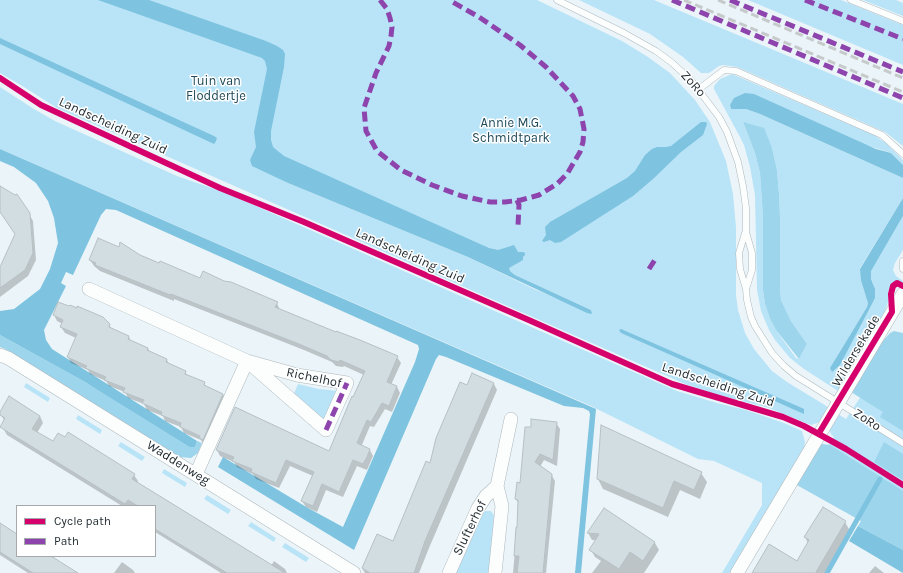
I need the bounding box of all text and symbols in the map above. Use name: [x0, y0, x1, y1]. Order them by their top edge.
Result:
street label: ZoRo: [677, 68, 709, 100]
park label: Tuin van Floddertje: [186, 73, 246, 104]
street label: Landscheiding Zuid: [56, 94, 170, 158]
park label: Annie M.G. Schmidtpark: [472, 115, 550, 146]
street label: Landscheiding Zuid: [353, 225, 467, 287]
street label: Wildersekade: [829, 312, 883, 390]
street label: Landscheiding Zuid: [660, 359, 776, 411]
street label: Richelhof: [285, 365, 343, 391]
street label: ZoRo: [850, 405, 884, 435]
street label: Waddenweg: [143, 437, 213, 489]
street label: Slufterhof: [450, 498, 490, 558]
legend: [16, 505, 156, 557]
text: Cycle path: [54, 514, 111, 528]
text: Path: [54, 534, 79, 548]

